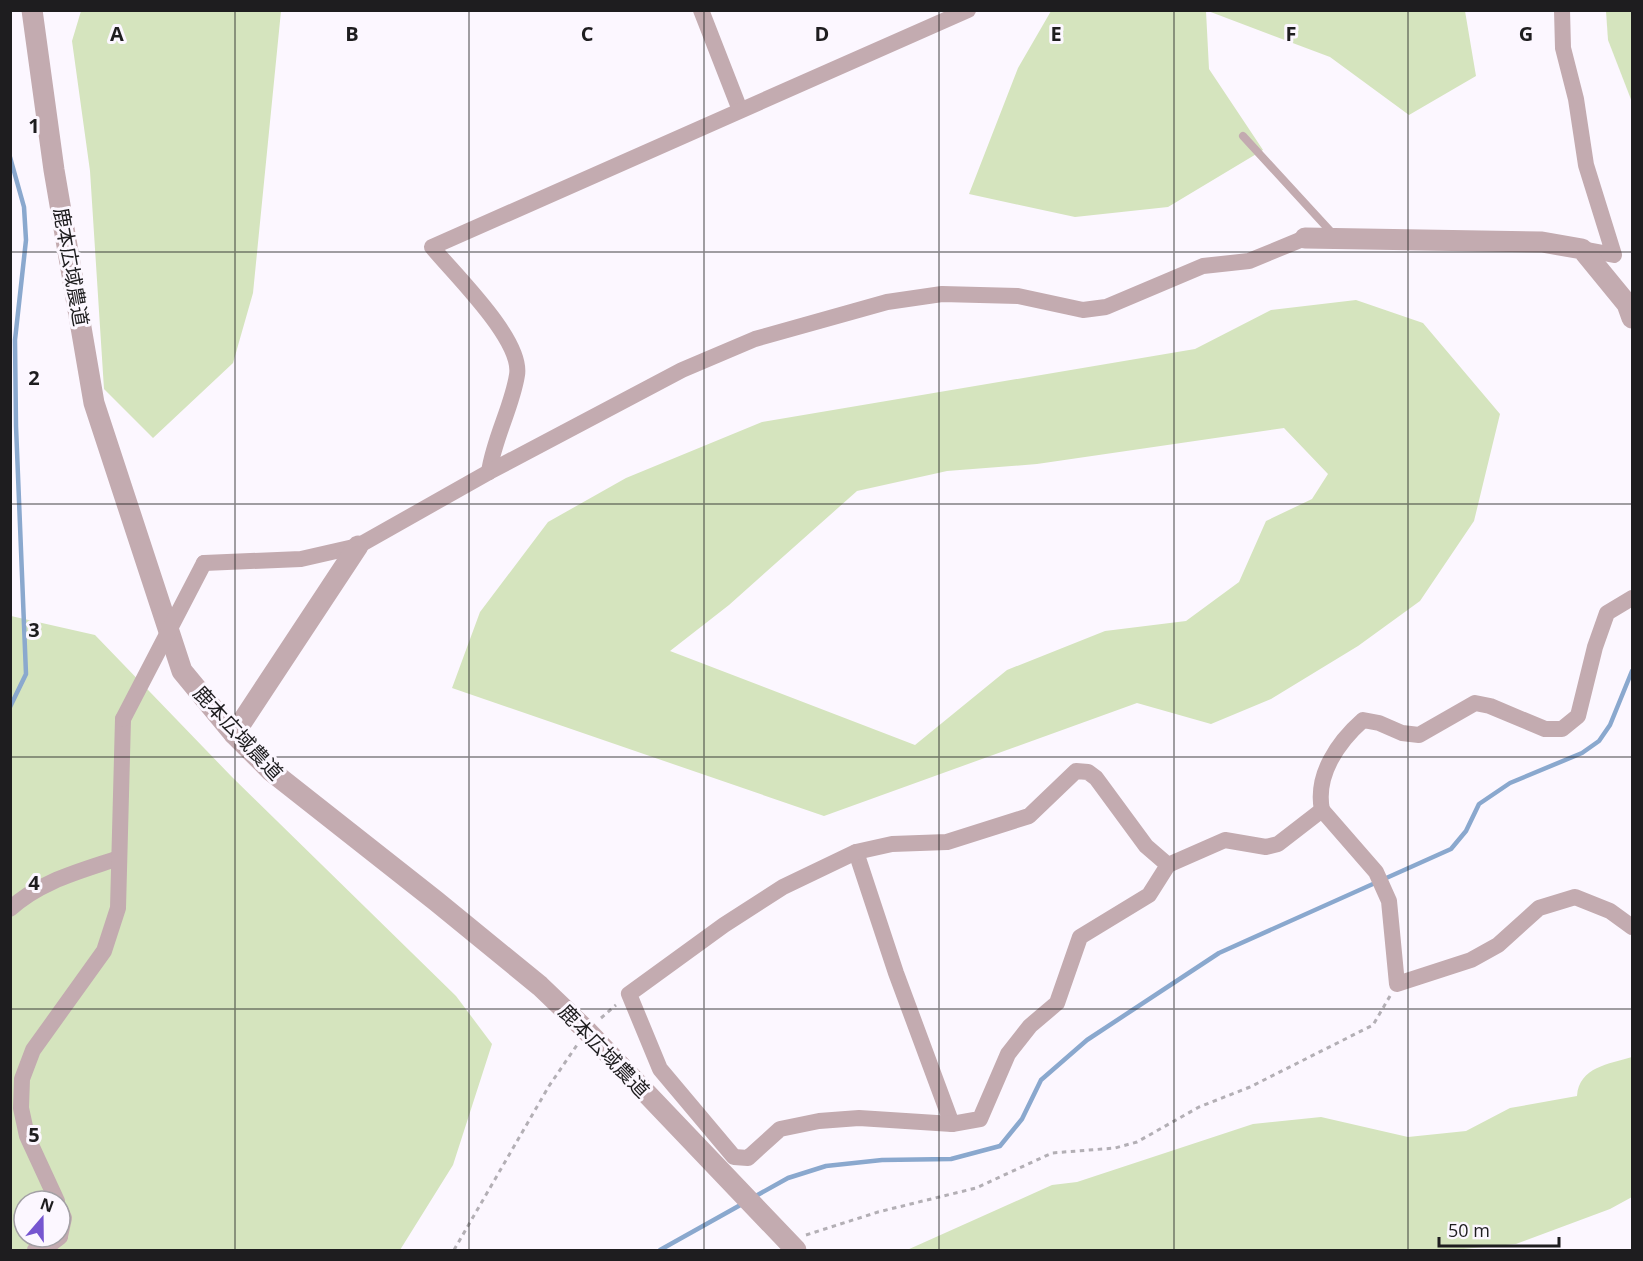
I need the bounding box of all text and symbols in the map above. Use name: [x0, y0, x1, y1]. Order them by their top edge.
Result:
text: A: [110, 20, 124, 47]
text: B: [345, 20, 359, 47]
text: C: [581, 20, 594, 47]
text: D: [815, 20, 829, 47]
text: E: [1050, 20, 1062, 47]
text: F: [1286, 20, 1296, 47]
text: G: [1519, 20, 1533, 47]
text: 1: [28, 112, 40, 139]
street label: 鹿本広域農道: [48, 205, 95, 328]
text: 2: [28, 364, 40, 391]
text: 3: [28, 616, 40, 643]
street label: 鹿本広域農道: [188, 680, 289, 786]
text: 4: [28, 869, 40, 896]
street label: 鹿本広域農道: [553, 998, 656, 1103]
text: 5: [28, 1121, 40, 1148]
north arrow: [12, 1189, 72, 1249]
text: N: [37, 1192, 57, 1217]
scale bar: [1439, 1210, 1559, 1248]
text: 50 m: [1448, 1218, 1490, 1242]

